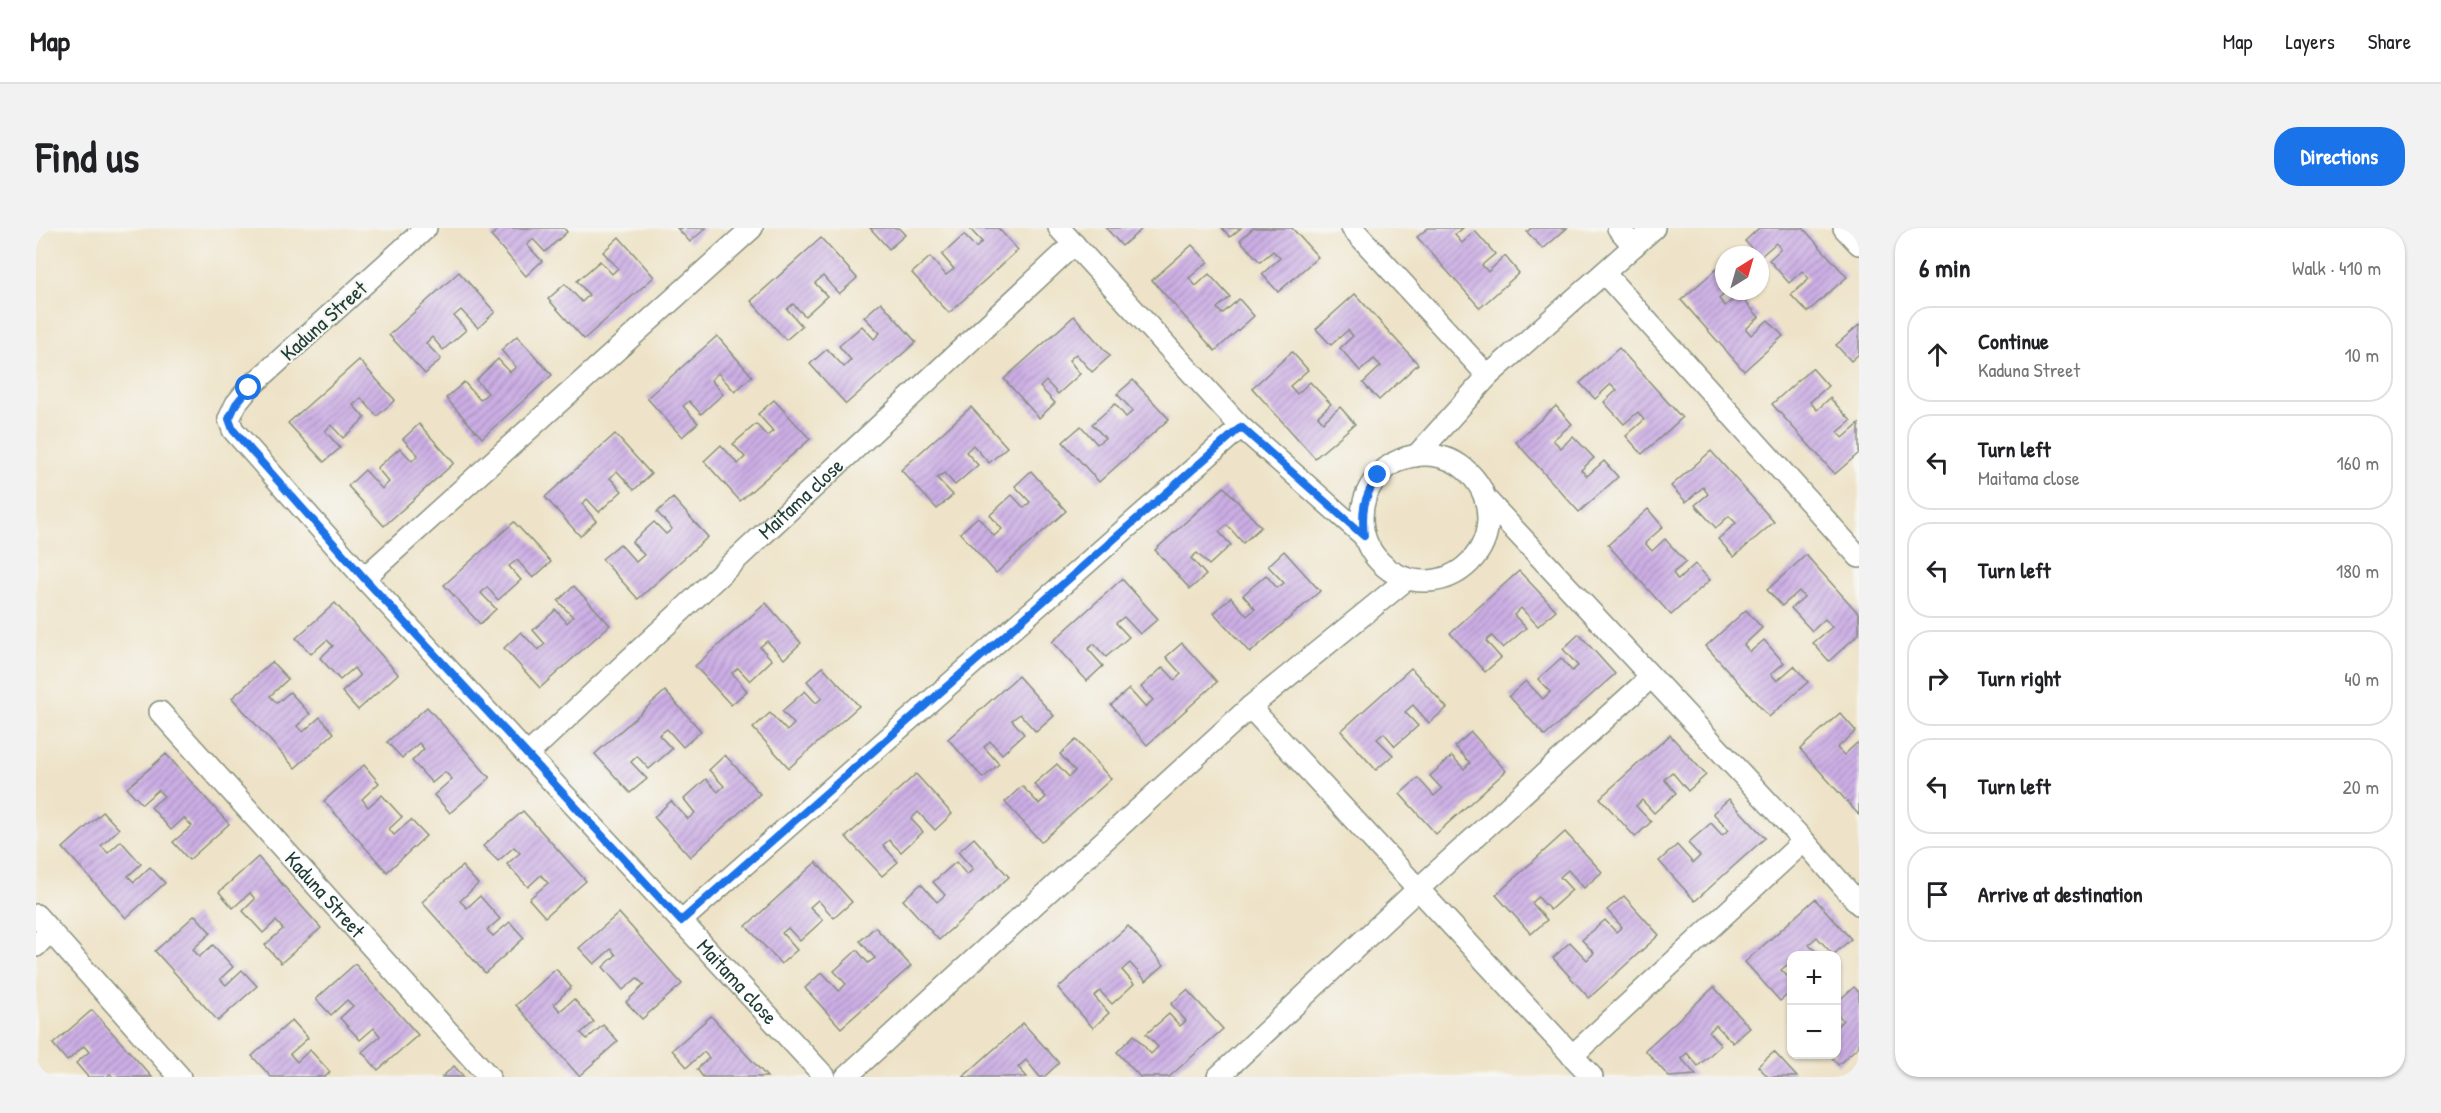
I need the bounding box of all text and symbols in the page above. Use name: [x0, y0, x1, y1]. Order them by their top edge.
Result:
text: Map: [30, 22, 70, 60]
text: Map: [2223, 27, 2252, 56]
text: Layers: [2285, 27, 2335, 56]
text: Share: [2368, 27, 2411, 56]
button: Directions: [2274, 127, 2405, 186]
text: Find us: [36, 128, 139, 185]
north arrow: [1715, 246, 1769, 300]
text: 6 min: [1919, 250, 1971, 285]
text: Walk · 410 m: [2292, 254, 2381, 281]
street label: Kaduna Street: [274, 273, 374, 367]
text: Continue: [1978, 326, 2049, 356]
icon: ahead: [1921, 338, 1954, 371]
text: 10 m: [2345, 341, 2379, 368]
text: Kaduna Street: [1978, 356, 2080, 383]
route start: [235, 374, 261, 400]
text: Turn left: [1978, 434, 2051, 464]
icon: left: [1921, 446, 1954, 479]
text: 160 m: [2337, 449, 2379, 476]
street label: Maitama close: [752, 452, 850, 546]
route end: [1364, 461, 1390, 487]
text: Maitama close: [1978, 464, 2080, 491]
icon: left: [1921, 554, 1954, 587]
text: Turn left: [1978, 555, 2051, 585]
text: 180 m: [2336, 557, 2379, 584]
icon: right: [1921, 662, 1954, 695]
text: Turn right: [1978, 663, 2061, 693]
text: 40 m: [2344, 665, 2379, 692]
icon: left: [1921, 770, 1954, 803]
text: Turn left: [1978, 771, 2051, 801]
text: 20 m: [2342, 773, 2379, 800]
street label: Kaduna Street: [278, 845, 372, 945]
icon: arrive: [1921, 878, 1954, 911]
text: Arrive at destination: [1978, 879, 2143, 909]
street label: Maitama close: [691, 932, 784, 1031]
map controls: [1787, 951, 1841, 1059]
button: +: [1787, 951, 1841, 1005]
button: −: [1787, 1005, 1841, 1059]

